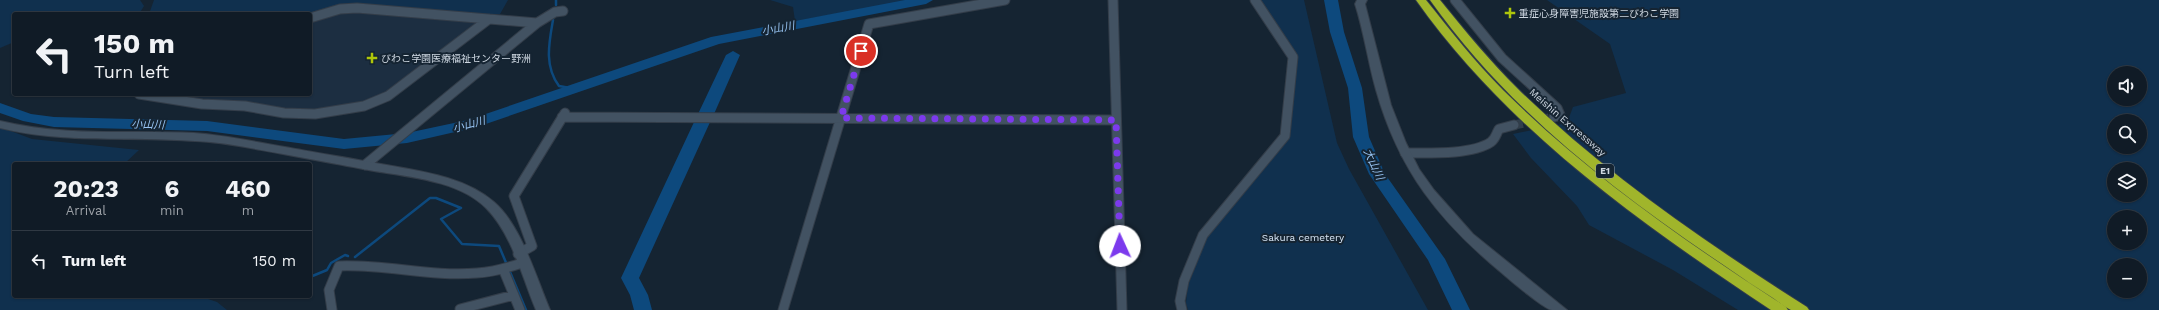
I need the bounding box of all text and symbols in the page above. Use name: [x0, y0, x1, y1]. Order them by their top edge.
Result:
marker: 重症心身障害児施設第二びわこ学園: [1504, 7, 1516, 19]
place label: 重症心身障害児施設第二びわこ学園: [1519, 8, 1679, 19]
water label: 小山川: [761, 19, 797, 38]
text: 150 m: [94, 27, 175, 60]
icon: left: [28, 28, 80, 80]
pin: [844, 34, 878, 68]
icon: arrive: [850, 40, 872, 62]
marker: びわこ学園医療福祉センター野洲: [366, 52, 378, 64]
place label: びわこ学園医療福祉センター野洲: [381, 53, 531, 64]
text: Turn left: [94, 61, 169, 82]
map controls: [2107, 66, 2147, 298]
button: sound: [2107, 66, 2147, 106]
street label: Meishin Expressway: [1527, 86, 1609, 159]
water label: 小山川: [452, 114, 488, 135]
button: search: [2107, 114, 2147, 154]
water label: 小山川: [131, 117, 166, 132]
water label: 大山川: [1361, 147, 1387, 183]
button: layers: [2107, 162, 2147, 202]
road number: E1: [1596, 164, 1614, 178]
text: 20:23: [53, 175, 119, 203]
text: 6: [164, 175, 179, 203]
text: 460: [225, 175, 271, 203]
text: Arrival: [66, 203, 106, 218]
text: min: [160, 203, 184, 218]
text: m: [242, 203, 254, 218]
button: +: [2107, 210, 2147, 250]
position arrow: [1099, 225, 1141, 267]
park label: Sakura cemetery: [1262, 232, 1345, 243]
icon: left: [28, 250, 50, 272]
text: Turn left: [62, 252, 126, 270]
text: 150 m: [253, 252, 296, 270]
button: −: [2107, 258, 2147, 298]

